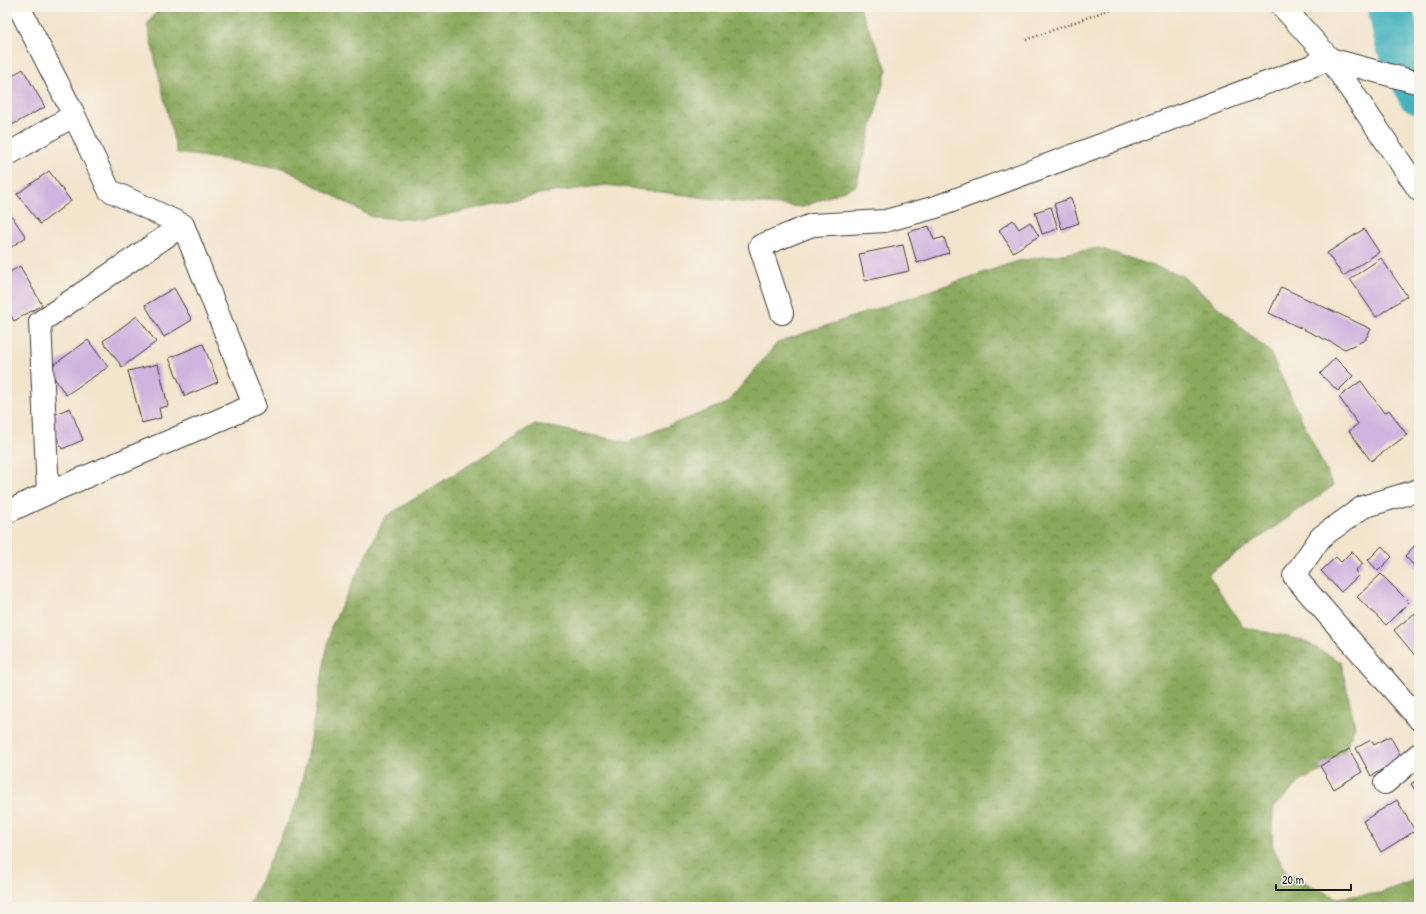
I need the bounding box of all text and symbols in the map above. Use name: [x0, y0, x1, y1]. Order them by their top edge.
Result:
scale bar: [1276, 866, 1351, 892]
text: 20 m: [1282, 871, 1304, 888]

